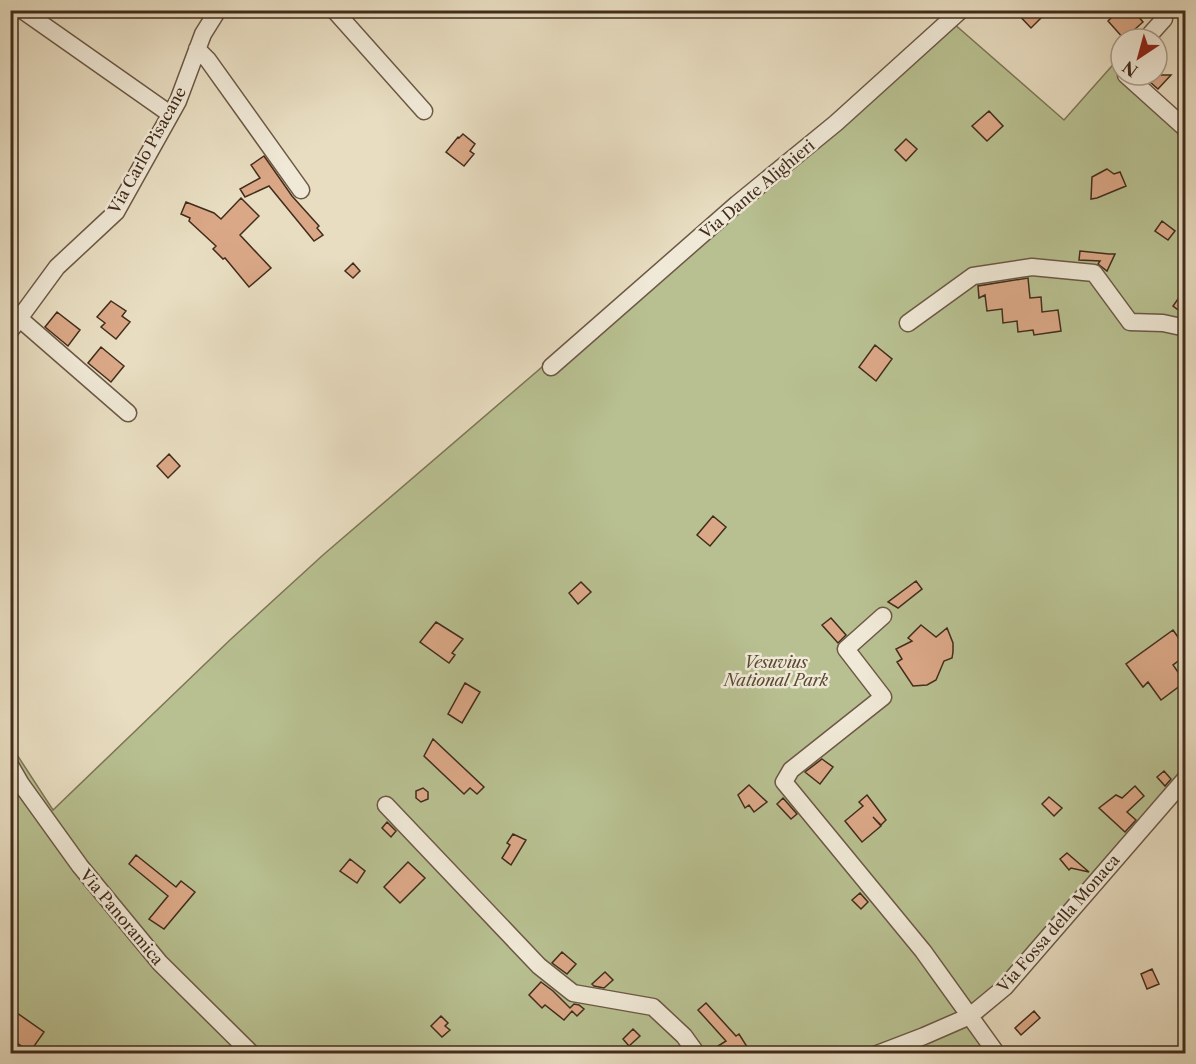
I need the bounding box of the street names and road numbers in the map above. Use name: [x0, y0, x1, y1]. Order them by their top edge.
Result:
street label: Via Carlo Pisacane: [103, 83, 190, 218]
street label: Via Dante Alighieri: [695, 135, 819, 244]
street label: Via Fossa della Monaca: [992, 849, 1124, 997]
street label: Via Panoramica: [75, 864, 168, 970]

